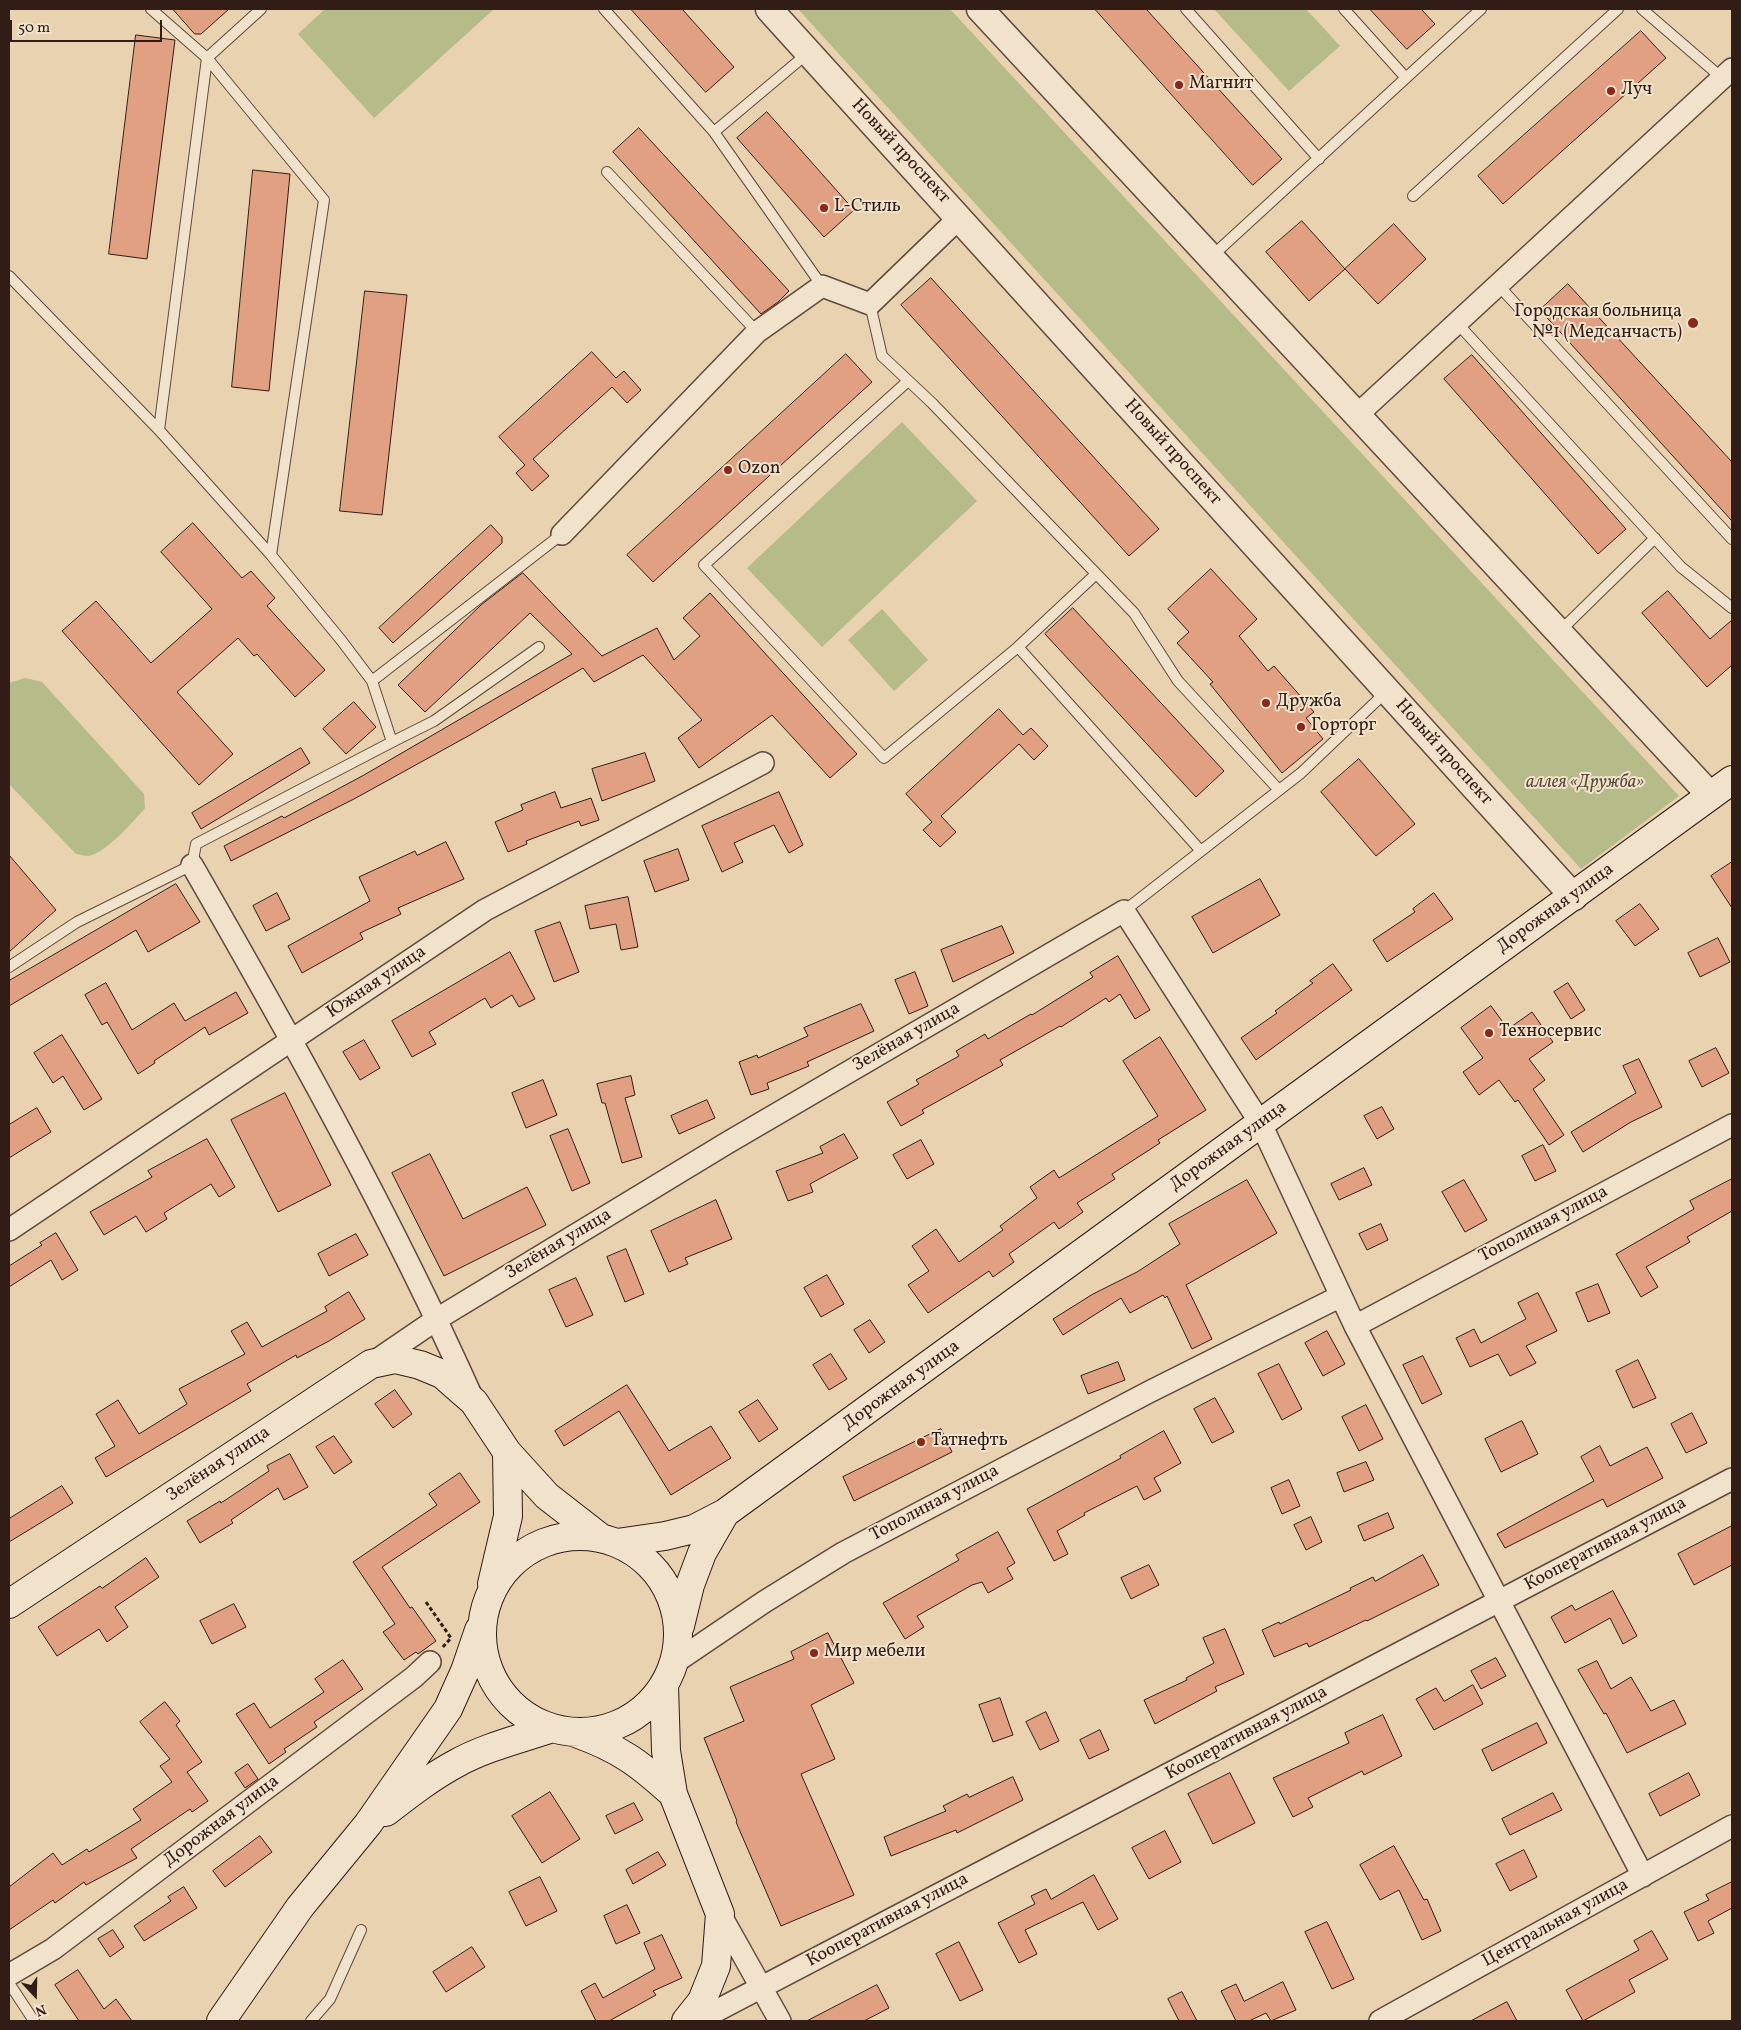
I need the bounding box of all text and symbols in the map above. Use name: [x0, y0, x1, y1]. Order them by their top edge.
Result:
scale bar: [12, 10, 165, 42]
text: 50 m: [18, 18, 50, 39]
place label: Магнит: [1189, 74, 1253, 96]
marker: Магнит: [1173, 79, 1185, 91]
place label: Луч: [1621, 80, 1652, 102]
marker: Луч: [1605, 85, 1617, 97]
street label: Новый проспект: [846, 95, 954, 209]
place label: L-Стиль: [834, 197, 901, 219]
marker: L-Стиль: [818, 202, 830, 214]
place label: Городская больница №1 (Медсанчасть): [1514, 302, 1682, 344]
marker: Городская больница №1 (Медсанчасть): [1686, 316, 1700, 330]
street label: Новый проспект: [1119, 395, 1225, 511]
place label: Ozon: [738, 459, 780, 481]
marker: Ozon: [722, 464, 734, 476]
place label: Дружба: [1276, 692, 1342, 714]
street label: Новый проспект: [1390, 695, 1496, 811]
marker: Дружба: [1260, 697, 1272, 709]
place label: Горторг: [1311, 716, 1376, 738]
marker: Горторг: [1295, 721, 1307, 733]
park label: аллея «Дружба»: [1526, 773, 1644, 795]
street label: Дорожная улица: [1493, 859, 1619, 959]
street label: Южная улица: [323, 942, 431, 1024]
street label: Зелёная улица: [850, 999, 964, 1077]
place label: Техносервис: [1499, 1022, 1602, 1044]
marker: Техносервис: [1483, 1027, 1495, 1039]
street label: Дорожная улица: [1166, 1097, 1292, 1197]
street label: Тополиная улица: [1476, 1182, 1612, 1268]
street label: Зелёная улица: [502, 1205, 616, 1285]
street label: Дорожная улица: [839, 1336, 965, 1436]
street label: Зелёная улица: [163, 1422, 275, 1508]
place label: Татнефть: [931, 1431, 1008, 1453]
marker: Татнефть: [915, 1436, 927, 1448]
street label: Тополиная улица: [867, 1461, 1003, 1547]
street label: Кооперативная улица: [1521, 1493, 1691, 1597]
place label: Мир мебели: [824, 1642, 925, 1664]
marker: Мир мебели: [808, 1647, 820, 1659]
street label: Кооперативная улица: [1162, 1682, 1332, 1786]
street label: Дорожная улица: [160, 1771, 284, 1873]
street label: Кооперативная улица: [803, 1869, 973, 1973]
street label: Центральная улица: [1479, 1875, 1633, 1973]
north arrow: [10, 1970, 60, 2020]
text: N: [32, 1999, 49, 2020]

